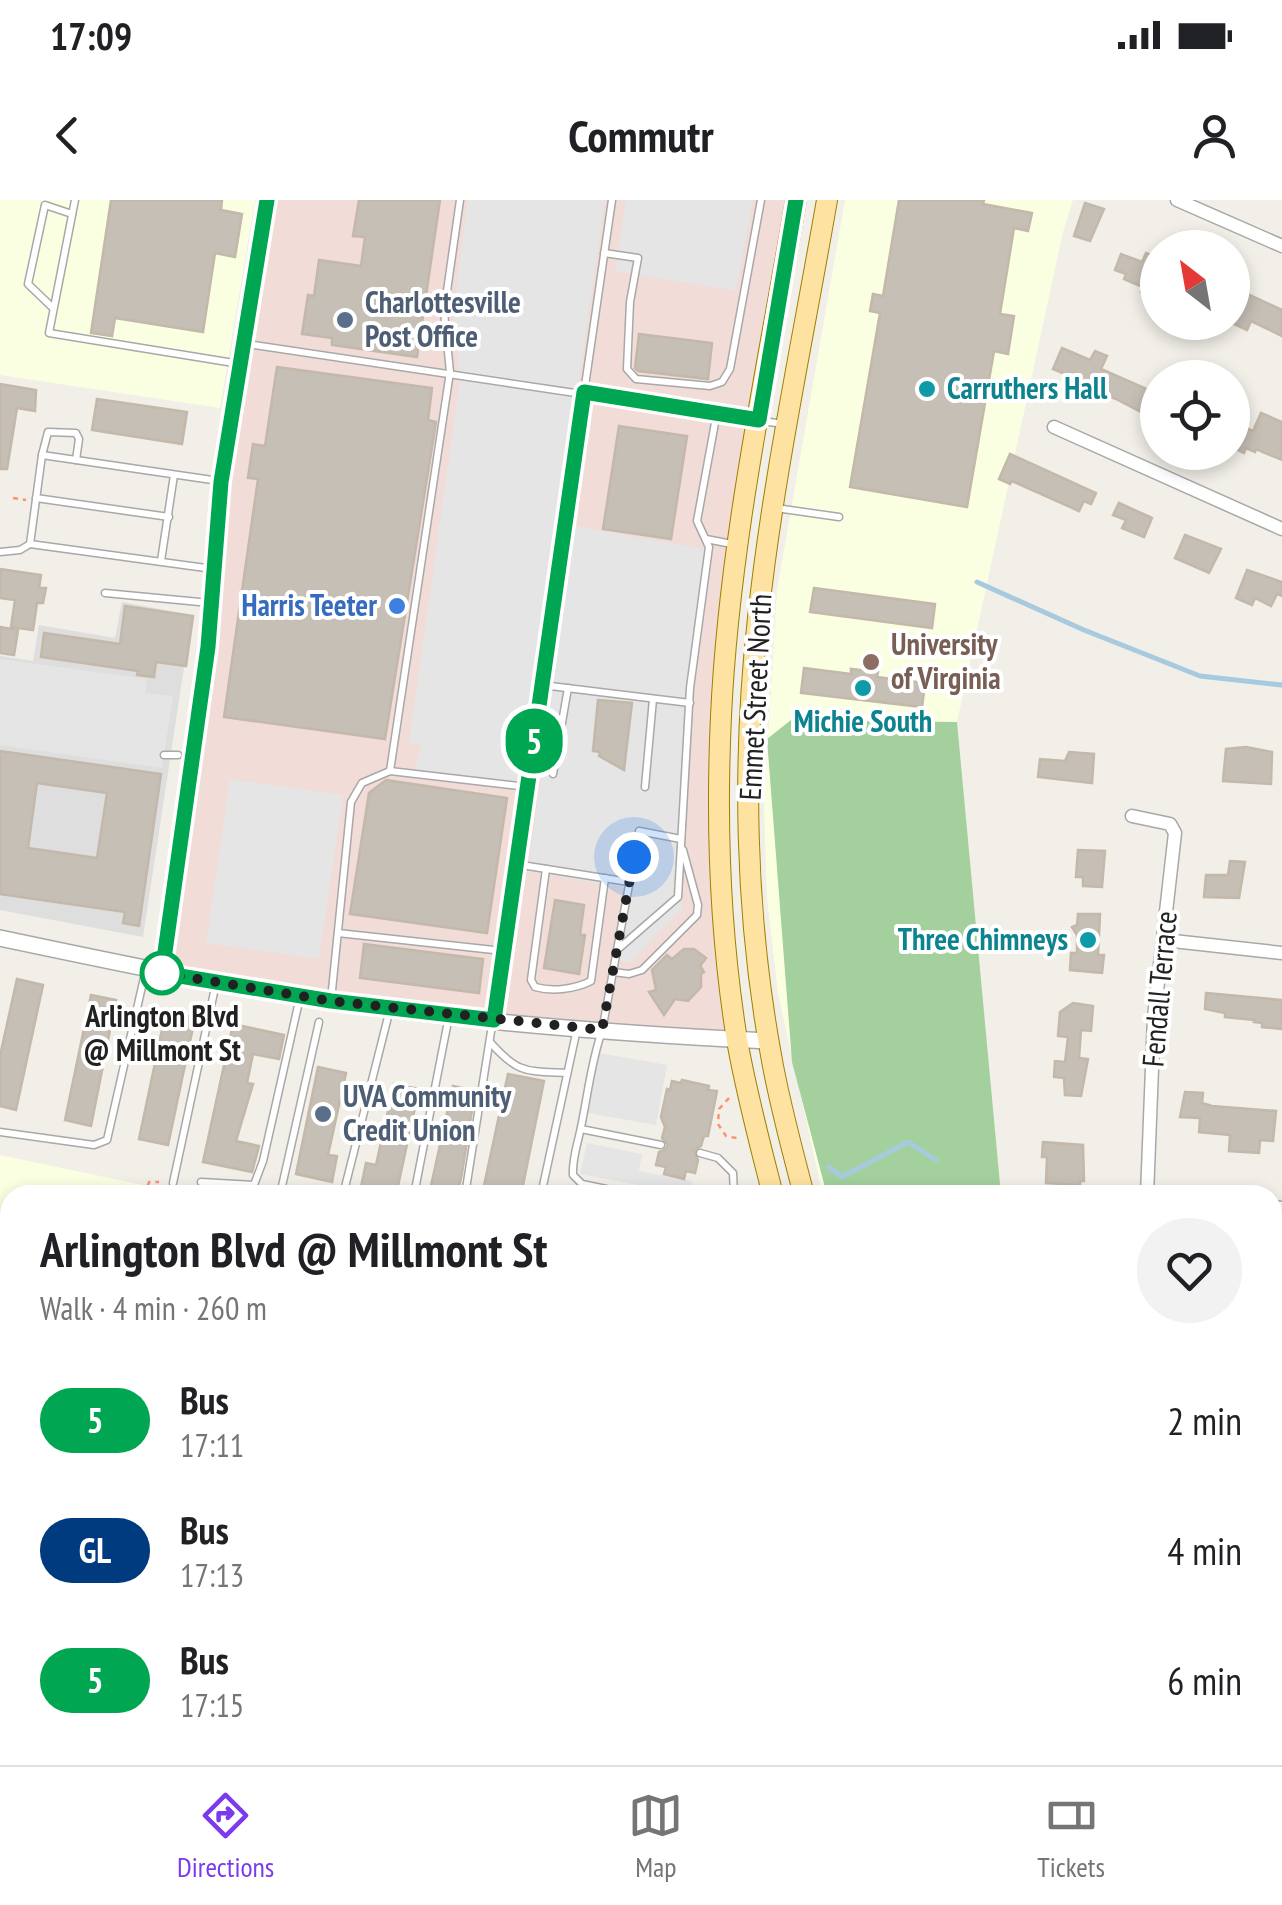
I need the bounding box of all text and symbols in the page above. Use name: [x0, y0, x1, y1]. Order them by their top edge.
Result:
text: 17:09: [50, 11, 132, 60]
text: Commutr: [568, 106, 714, 164]
icon: back: [40, 108, 95, 163]
icon: person: [1187, 108, 1242, 163]
north arrow: [1140, 230, 1250, 340]
map controls: [1140, 230, 1250, 470]
place label: Charlottesville Post Office: [365, 282, 521, 355]
marker: Charlottesville Post Office: [334, 309, 356, 331]
button: locate: [1140, 360, 1250, 470]
place label: Carruthers Hall: [947, 368, 1108, 407]
marker: Carruthers Hall: [916, 378, 938, 400]
place label: Harris Teeter: [241, 585, 377, 624]
street label: Emmet Street North: [730, 593, 779, 801]
marker: Harris Teeter: [386, 595, 408, 617]
place label: University of Virginia: [891, 624, 1001, 697]
marker: University of Virginia: [860, 651, 882, 673]
marker: Michie South: [852, 677, 874, 699]
place label: Michie South: [794, 701, 932, 740]
line badge: 5: [502, 708, 566, 774]
text: 5: [526, 718, 542, 764]
your location: [609, 832, 659, 882]
street label: Fendall Terrace: [1132, 909, 1185, 1068]
place label: Three Chimneys: [898, 919, 1068, 958]
marker: Three Chimneys: [1077, 929, 1099, 951]
marker: Arlington Blvd @ Millmont St: [141, 952, 183, 994]
place label: Arlington Blvd @ Millmont St: [83, 996, 241, 1069]
place label: UVA Community Credit Union: [343, 1076, 512, 1149]
marker: UVA Community Credit Union: [312, 1103, 334, 1125]
text: Arlington Blvd @ Millmont St: [40, 1218, 547, 1280]
button: heart: [1137, 1218, 1242, 1323]
text: Walk · 4 min · 260 m: [40, 1287, 267, 1329]
text: Bus: [180, 1375, 229, 1424]
text: 2 min: [1167, 1396, 1242, 1445]
text: 5: [87, 1397, 103, 1443]
text: 17:11: [180, 1424, 244, 1466]
text: Bus: [180, 1505, 229, 1554]
text: 4 min: [1167, 1526, 1242, 1575]
text: GL: [79, 1527, 111, 1573]
text: 17:13: [180, 1554, 244, 1596]
text: Bus: [180, 1635, 229, 1684]
text: 6 min: [1167, 1656, 1242, 1705]
text: 5: [87, 1657, 103, 1703]
text: 17:15: [180, 1684, 244, 1726]
tab: Directions: [177, 1788, 274, 1885]
tab: Map: [628, 1788, 683, 1885]
tab: Tickets: [1037, 1788, 1105, 1885]

